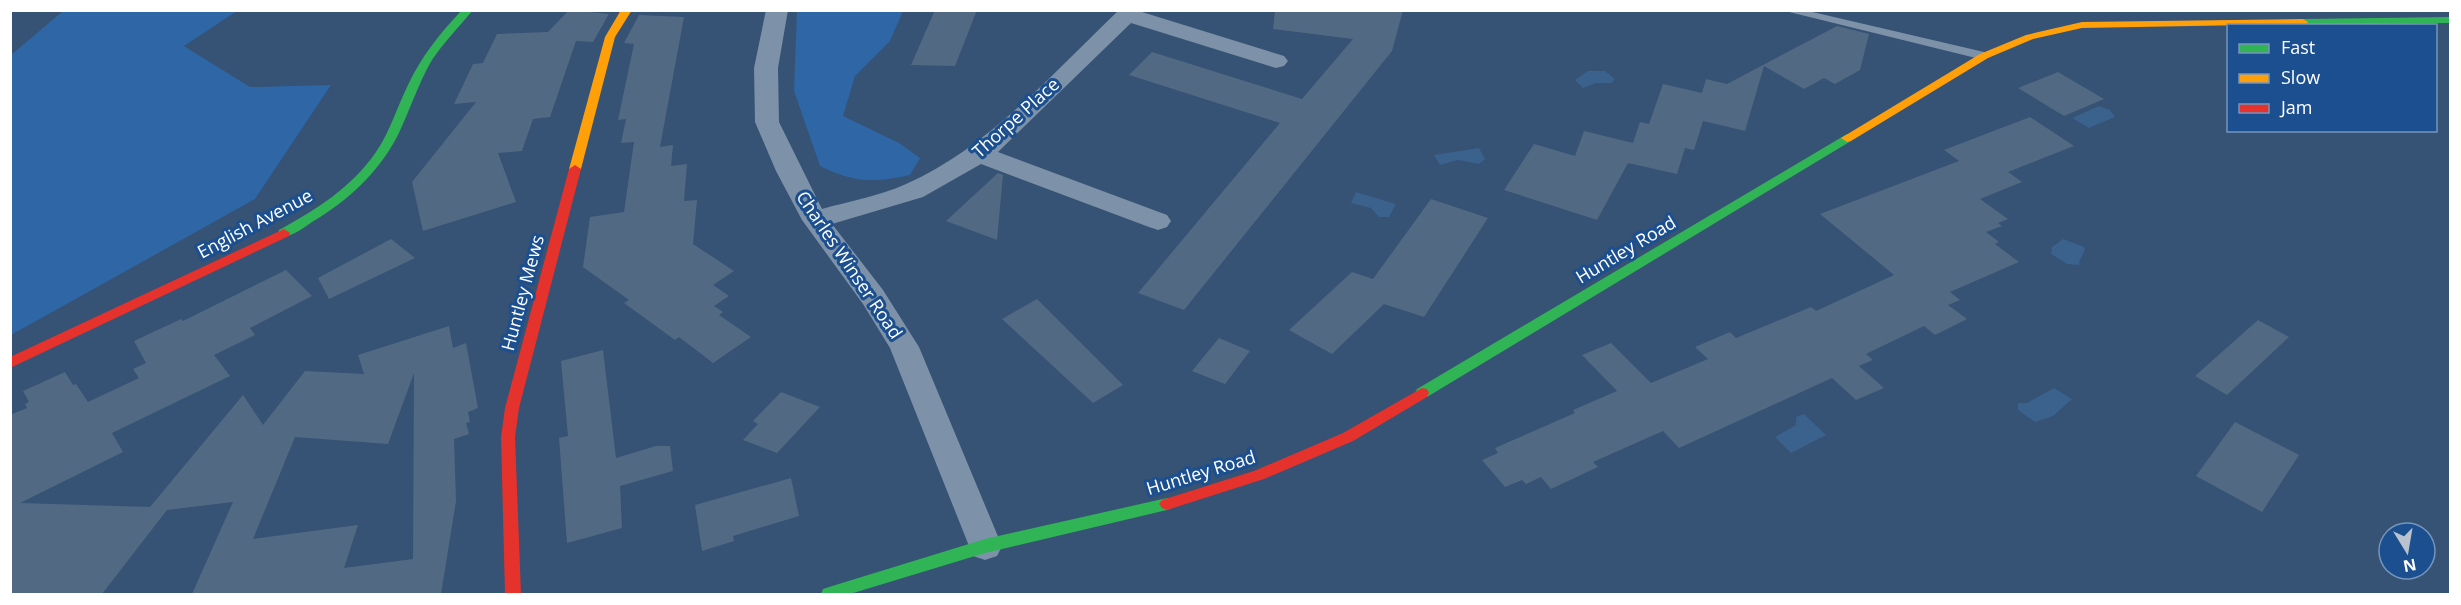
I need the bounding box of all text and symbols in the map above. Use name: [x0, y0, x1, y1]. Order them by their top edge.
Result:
legend: [2227, 24, 2437, 132]
text: Fast: [2281, 35, 2315, 59]
text: Slow: [2281, 65, 2320, 89]
street label: Thorpe Place: [967, 72, 1064, 163]
text: Jam: [2279, 95, 2313, 119]
street label: English Avenue: [193, 183, 316, 263]
street label: Charles Winser Road: [791, 186, 908, 343]
street label: Huntley Road: [1571, 210, 1680, 289]
street label: Huntley Mews: [495, 232, 549, 353]
street label: Huntley Road: [1143, 444, 1258, 500]
north arrow: [2377, 521, 2437, 581]
text: N: [2401, 554, 2418, 578]

